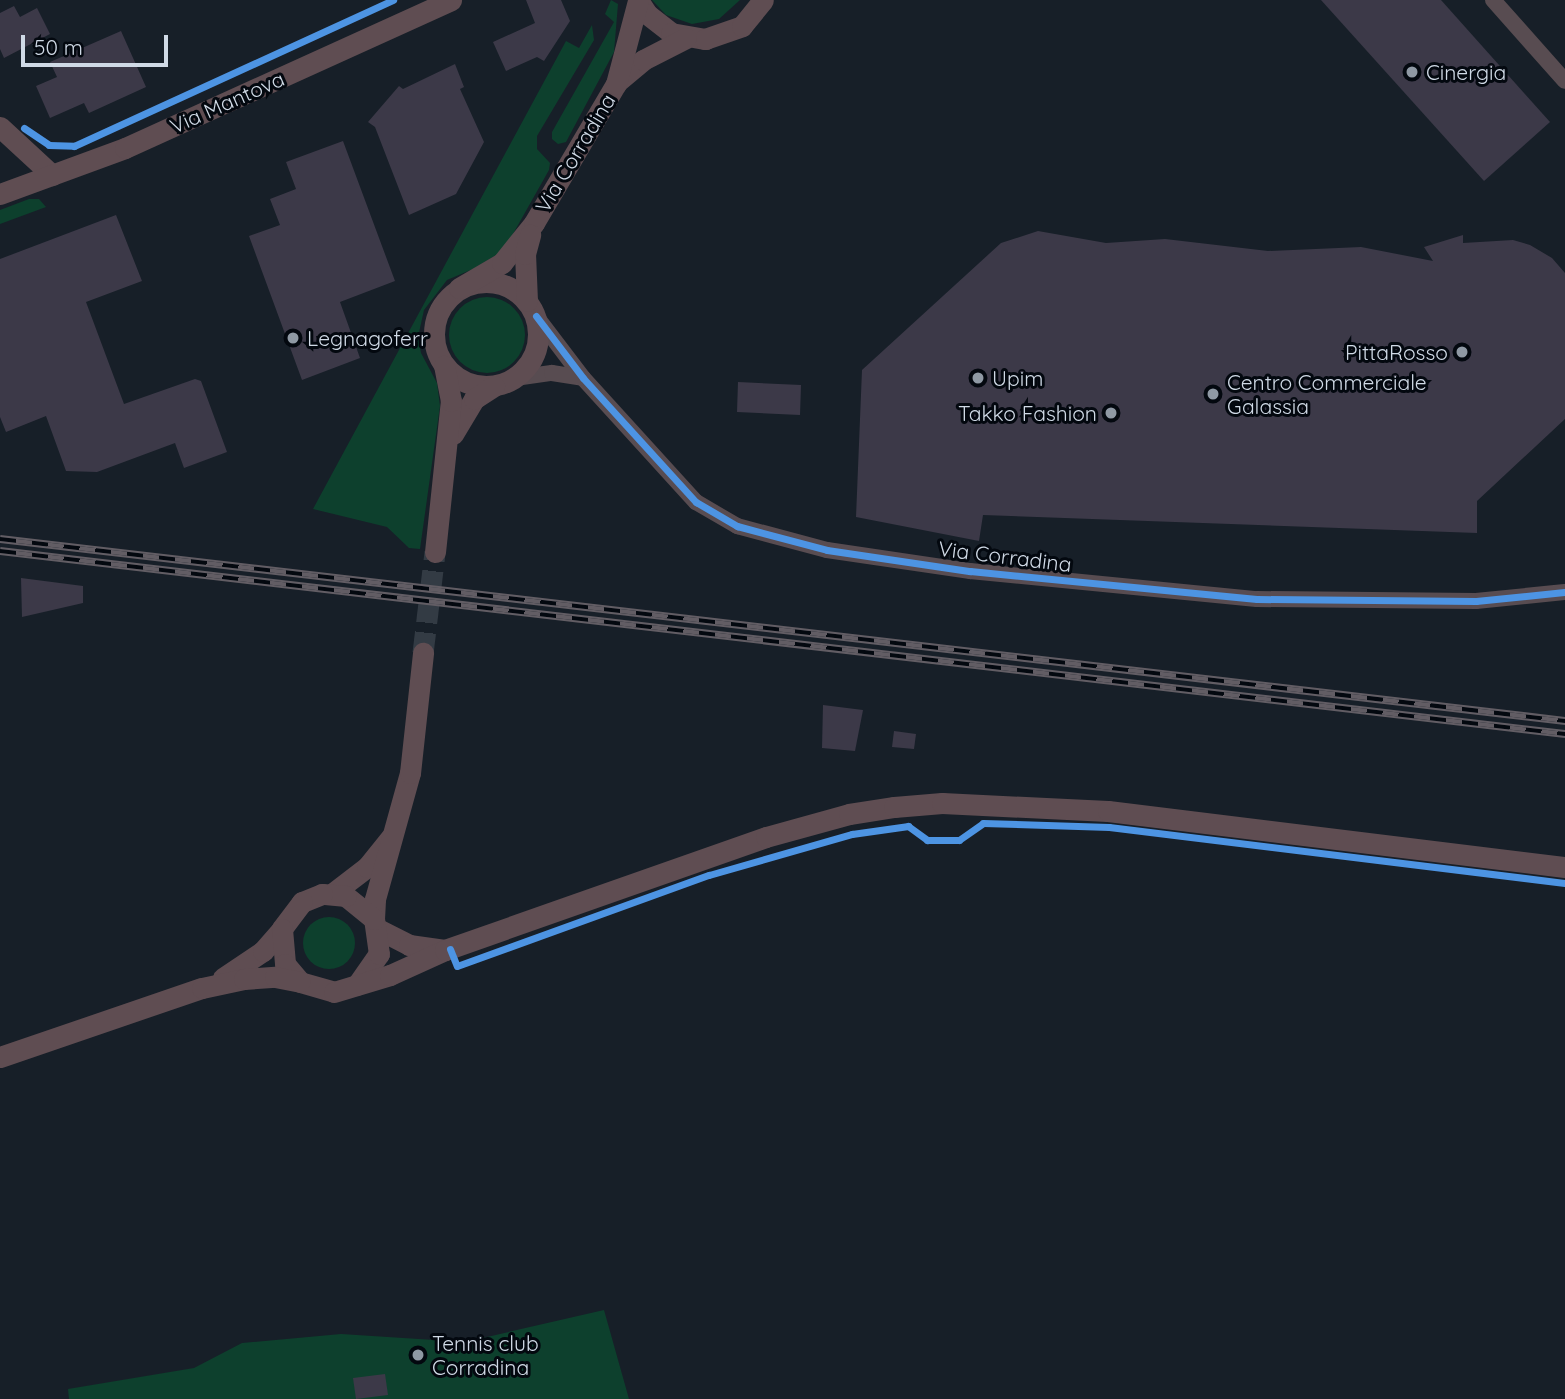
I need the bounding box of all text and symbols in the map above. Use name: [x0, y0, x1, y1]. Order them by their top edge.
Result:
scale bar: [24, 21, 172, 65]
text: 50 m: [34, 34, 83, 60]
place label: Cinergia: [1426, 59, 1506, 85]
marker: Cinergia: [1404, 64, 1420, 80]
street label: Via Mantova: [166, 66, 288, 138]
street label: Via Corradina: [530, 89, 620, 217]
place label: Legnagoferr: [307, 325, 428, 351]
marker: Legnagoferr: [285, 330, 301, 346]
place label: PittaRosso: [1345, 339, 1448, 365]
marker: PittaRosso: [1454, 344, 1470, 360]
place label: Upim: [992, 365, 1043, 391]
place label: Centro Commerciale Galassia: [1227, 369, 1427, 419]
marker: Upim: [970, 370, 986, 386]
marker: Centro Commerciale Galassia: [1205, 386, 1221, 402]
place label: Takko Fashion: [958, 400, 1097, 426]
marker: Takko Fashion: [1103, 405, 1119, 421]
street label: Via Corradina: [937, 535, 1073, 577]
place label: Tennis club Corradina: [432, 1330, 539, 1380]
marker: Tennis club Corradina: [410, 1347, 426, 1363]

